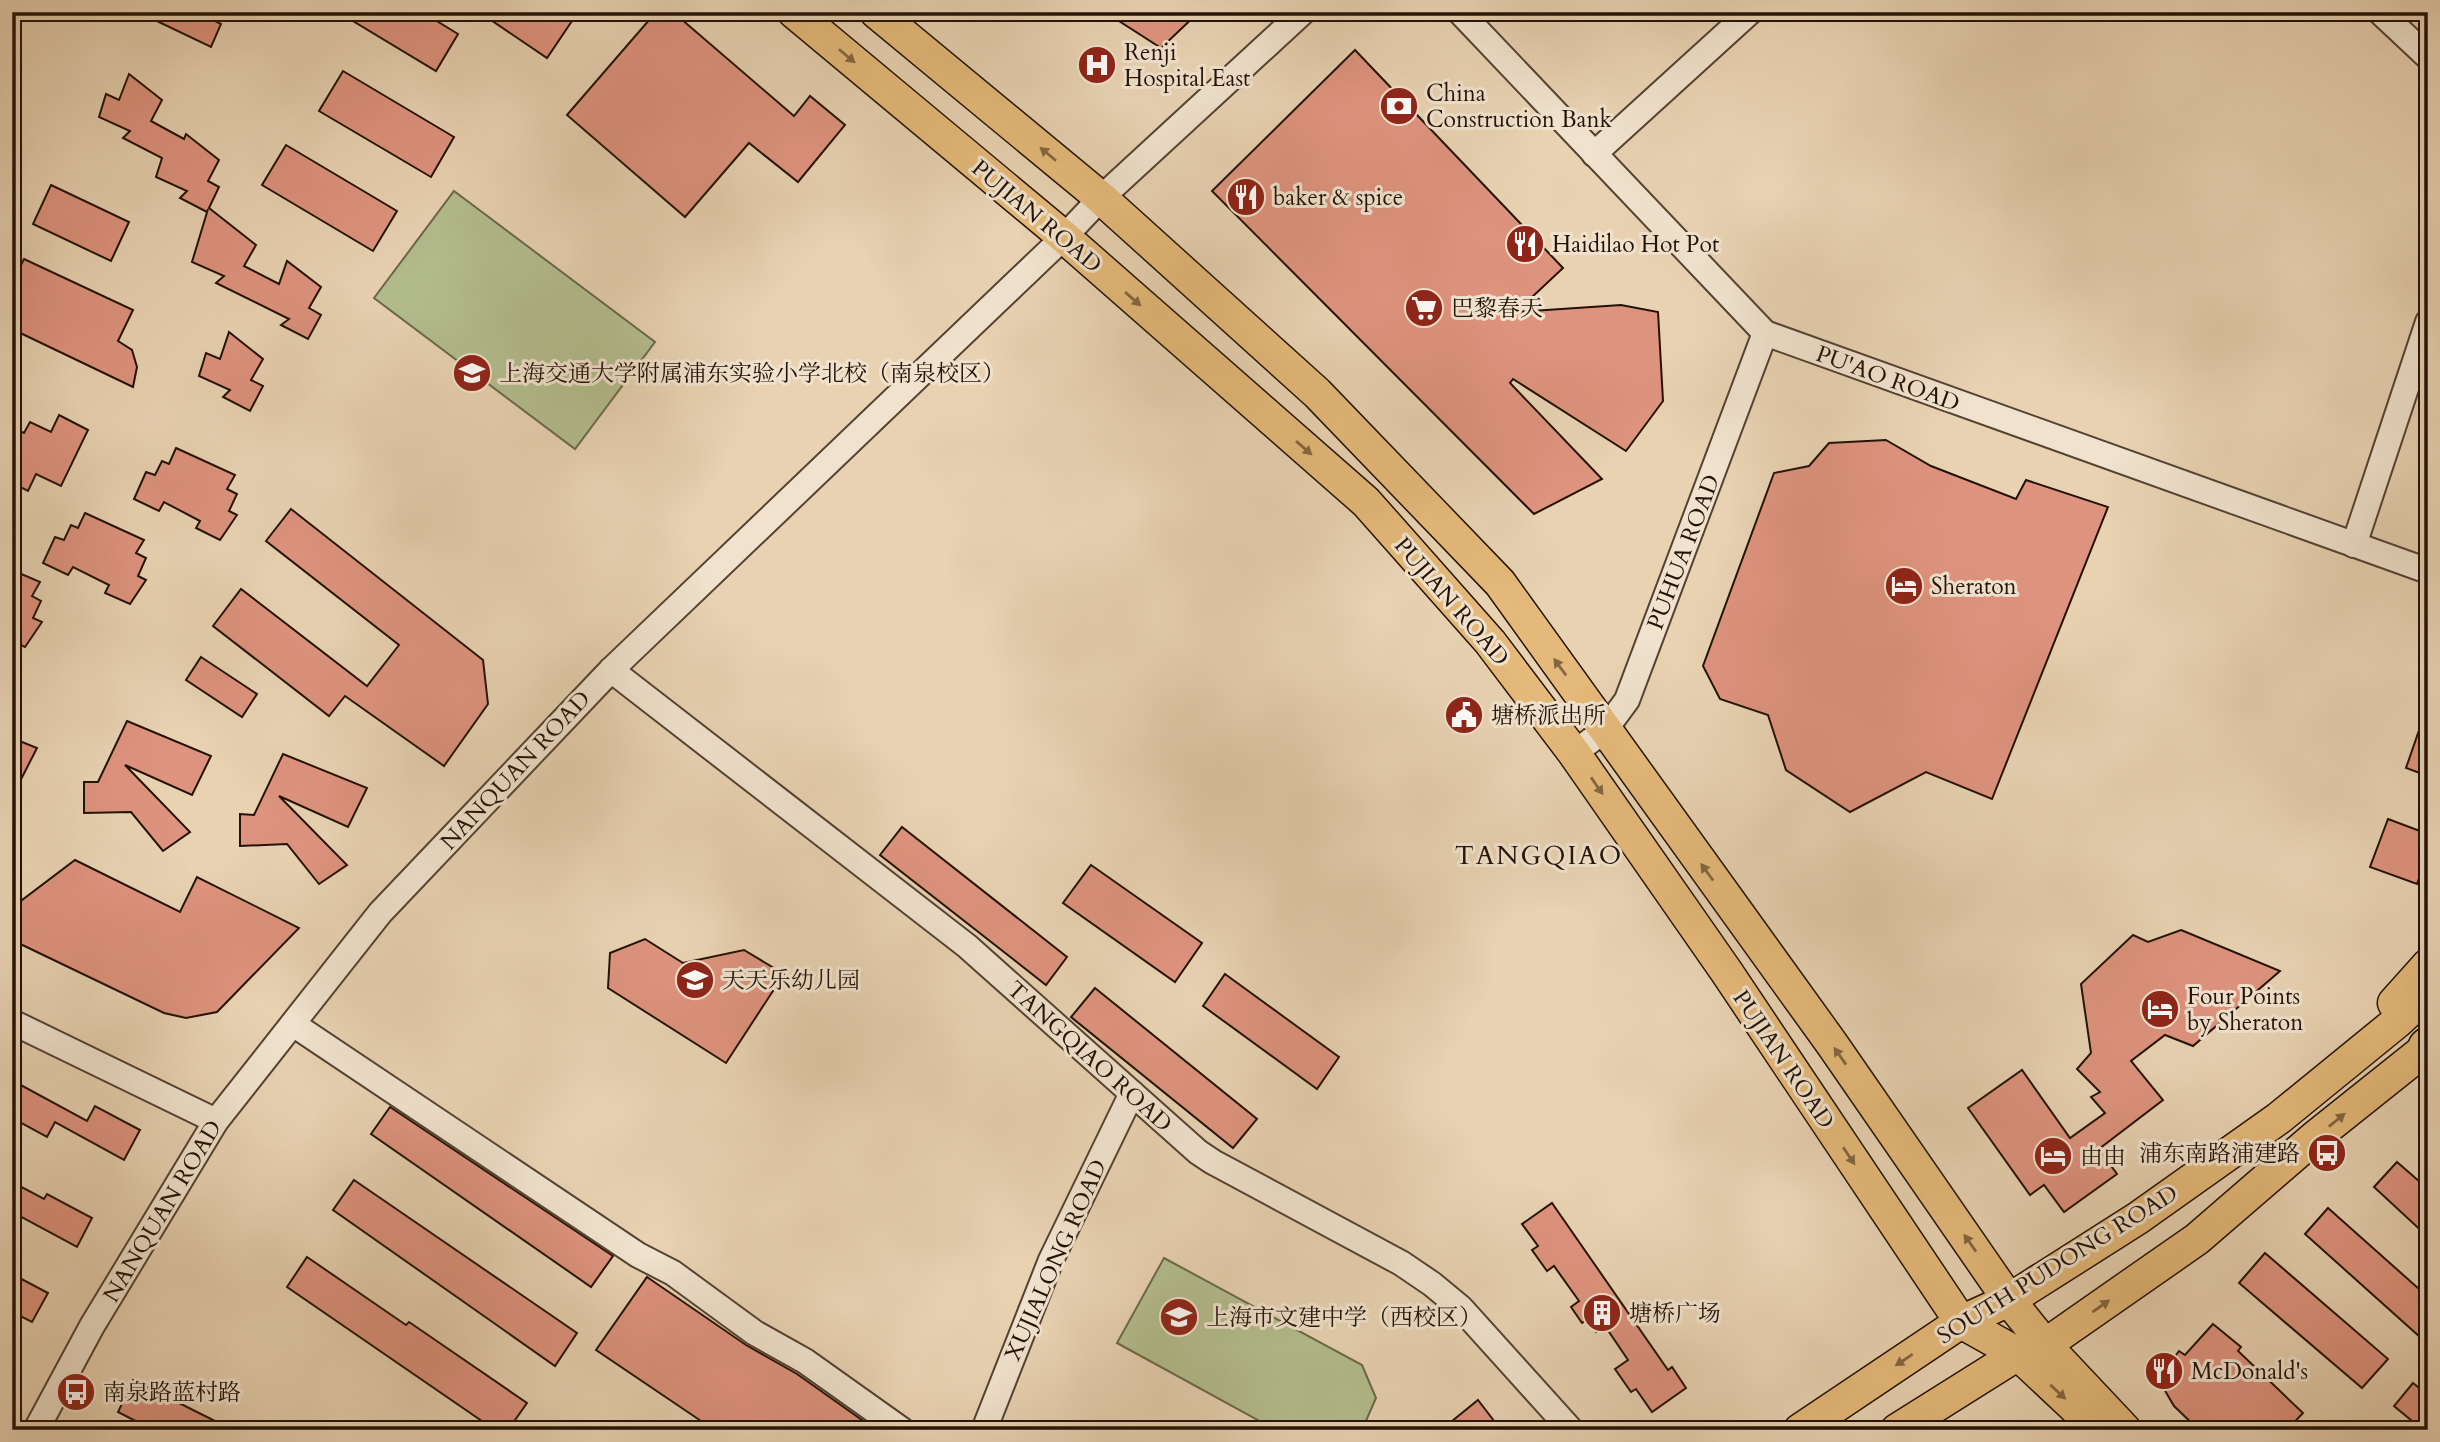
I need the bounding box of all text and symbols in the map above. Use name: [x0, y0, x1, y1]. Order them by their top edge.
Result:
place label: Renji Hospital East: [1124, 37, 1250, 94]
hospital icon: Renji Hospital East: [1076, 44, 1118, 86]
one-way arrow: [838, 48, 855, 63]
place label: China Construction Bank: [1426, 78, 1613, 135]
bank icon: China Construction Bank: [1378, 85, 1420, 127]
one-way arrow: [1040, 147, 1058, 162]
street label: PUJIAN ROAD: [965, 153, 1108, 280]
restaurant icon: baker & spice: [1225, 176, 1267, 218]
place label: baker & spice: [1273, 182, 1403, 213]
restaurant icon: Haidilao Hot Pot: [1504, 223, 1546, 265]
place label: Haidilao Hot Pot: [1552, 229, 1719, 260]
supermarket icon: 巴黎春天: [1403, 287, 1445, 329]
one-way arrow: [1125, 290, 1142, 306]
place label: 巴黎春天: [1451, 293, 1543, 324]
street label: PU'AO ROAD: [1812, 338, 1964, 419]
school or university icon: 上海交通大学附属浦东实验小学北校（南泉校区）: [451, 352, 493, 394]
place label: 上海交通大学附属浦东实验小学北校（南泉校区）: [499, 358, 1005, 389]
one-way arrow: [1296, 440, 1313, 455]
street label: PUHUA ROAD: [1640, 470, 1727, 634]
street label: PUJIAN ROAD: [1387, 530, 1516, 672]
hotel icon: Sheraton: [1883, 565, 1925, 607]
place label: Sheraton: [1931, 571, 2017, 602]
one-way arrow: [1554, 658, 1568, 676]
street label: NANQUAN ROAD: [433, 684, 597, 857]
public building icon: 塘桥派出所: [1443, 694, 1485, 736]
place label: 塘桥派出所: [1491, 700, 1606, 731]
one-way arrow: [1590, 777, 1604, 795]
district label: TANGQIAO: [1455, 838, 1623, 873]
one-way arrow: [1700, 863, 1714, 881]
school or university icon: 天天乐幼儿园: [674, 959, 716, 1001]
place label: 天天乐幼儿园: [722, 965, 860, 996]
street label: TANGQIAO ROAD: [1001, 974, 1179, 1139]
place label: Four Points by Sheraton: [2187, 981, 2303, 1038]
street label: PUJIAN ROAD: [1726, 984, 1841, 1135]
hotel icon: Four Points by Sheraton: [2139, 988, 2181, 1030]
one-way arrow: [1834, 1047, 1847, 1066]
one-way arrow: [2328, 1113, 2346, 1127]
street label: NANQUAN ROAD: [96, 1114, 229, 1308]
bus stop icon: 浦东南路浦建路: [2306, 1132, 2348, 1174]
hotel icon: 由由: [2032, 1135, 2074, 1177]
place label: 浦东南路浦建路: [2139, 1138, 2300, 1169]
place label: 由由: [2080, 1141, 2126, 1172]
one-way arrow: [1842, 1147, 1855, 1166]
street label: XUJIALONG ROAD: [997, 1155, 1114, 1366]
street label: SOUTH PUDONG ROAD: [1931, 1178, 2183, 1351]
one-way arrow: [1964, 1234, 1977, 1253]
building icon: 塘桥广场: [1581, 1292, 1623, 1334]
school or university icon: 上海市文建中学（西校区）: [1158, 1296, 1200, 1338]
place label: 塘桥广场: [1629, 1298, 1721, 1329]
one-way arrow: [2092, 1299, 2110, 1313]
place label: 上海市文建中学（西校区）: [1206, 1302, 1482, 1333]
restaurant icon: McDonald's: [2143, 1350, 2185, 1392]
one-way arrow: [1895, 1353, 1914, 1366]
place label: McDonald's: [2191, 1356, 2308, 1387]
bus stop icon: 南泉路蓝村路: [55, 1371, 97, 1413]
place label: 南泉路蓝村路: [103, 1377, 241, 1408]
one-way arrow: [2049, 1384, 2067, 1400]

